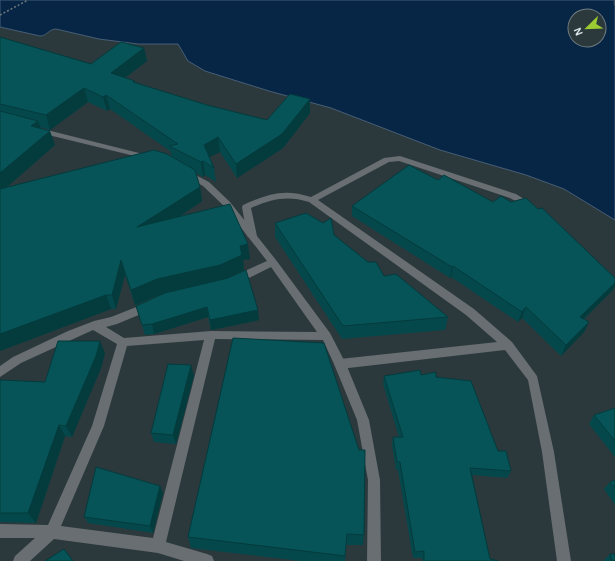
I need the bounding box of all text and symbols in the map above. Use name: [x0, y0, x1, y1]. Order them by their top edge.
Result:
north arrow: [567, 8, 607, 48]
text: N: [572, 26, 585, 37]

